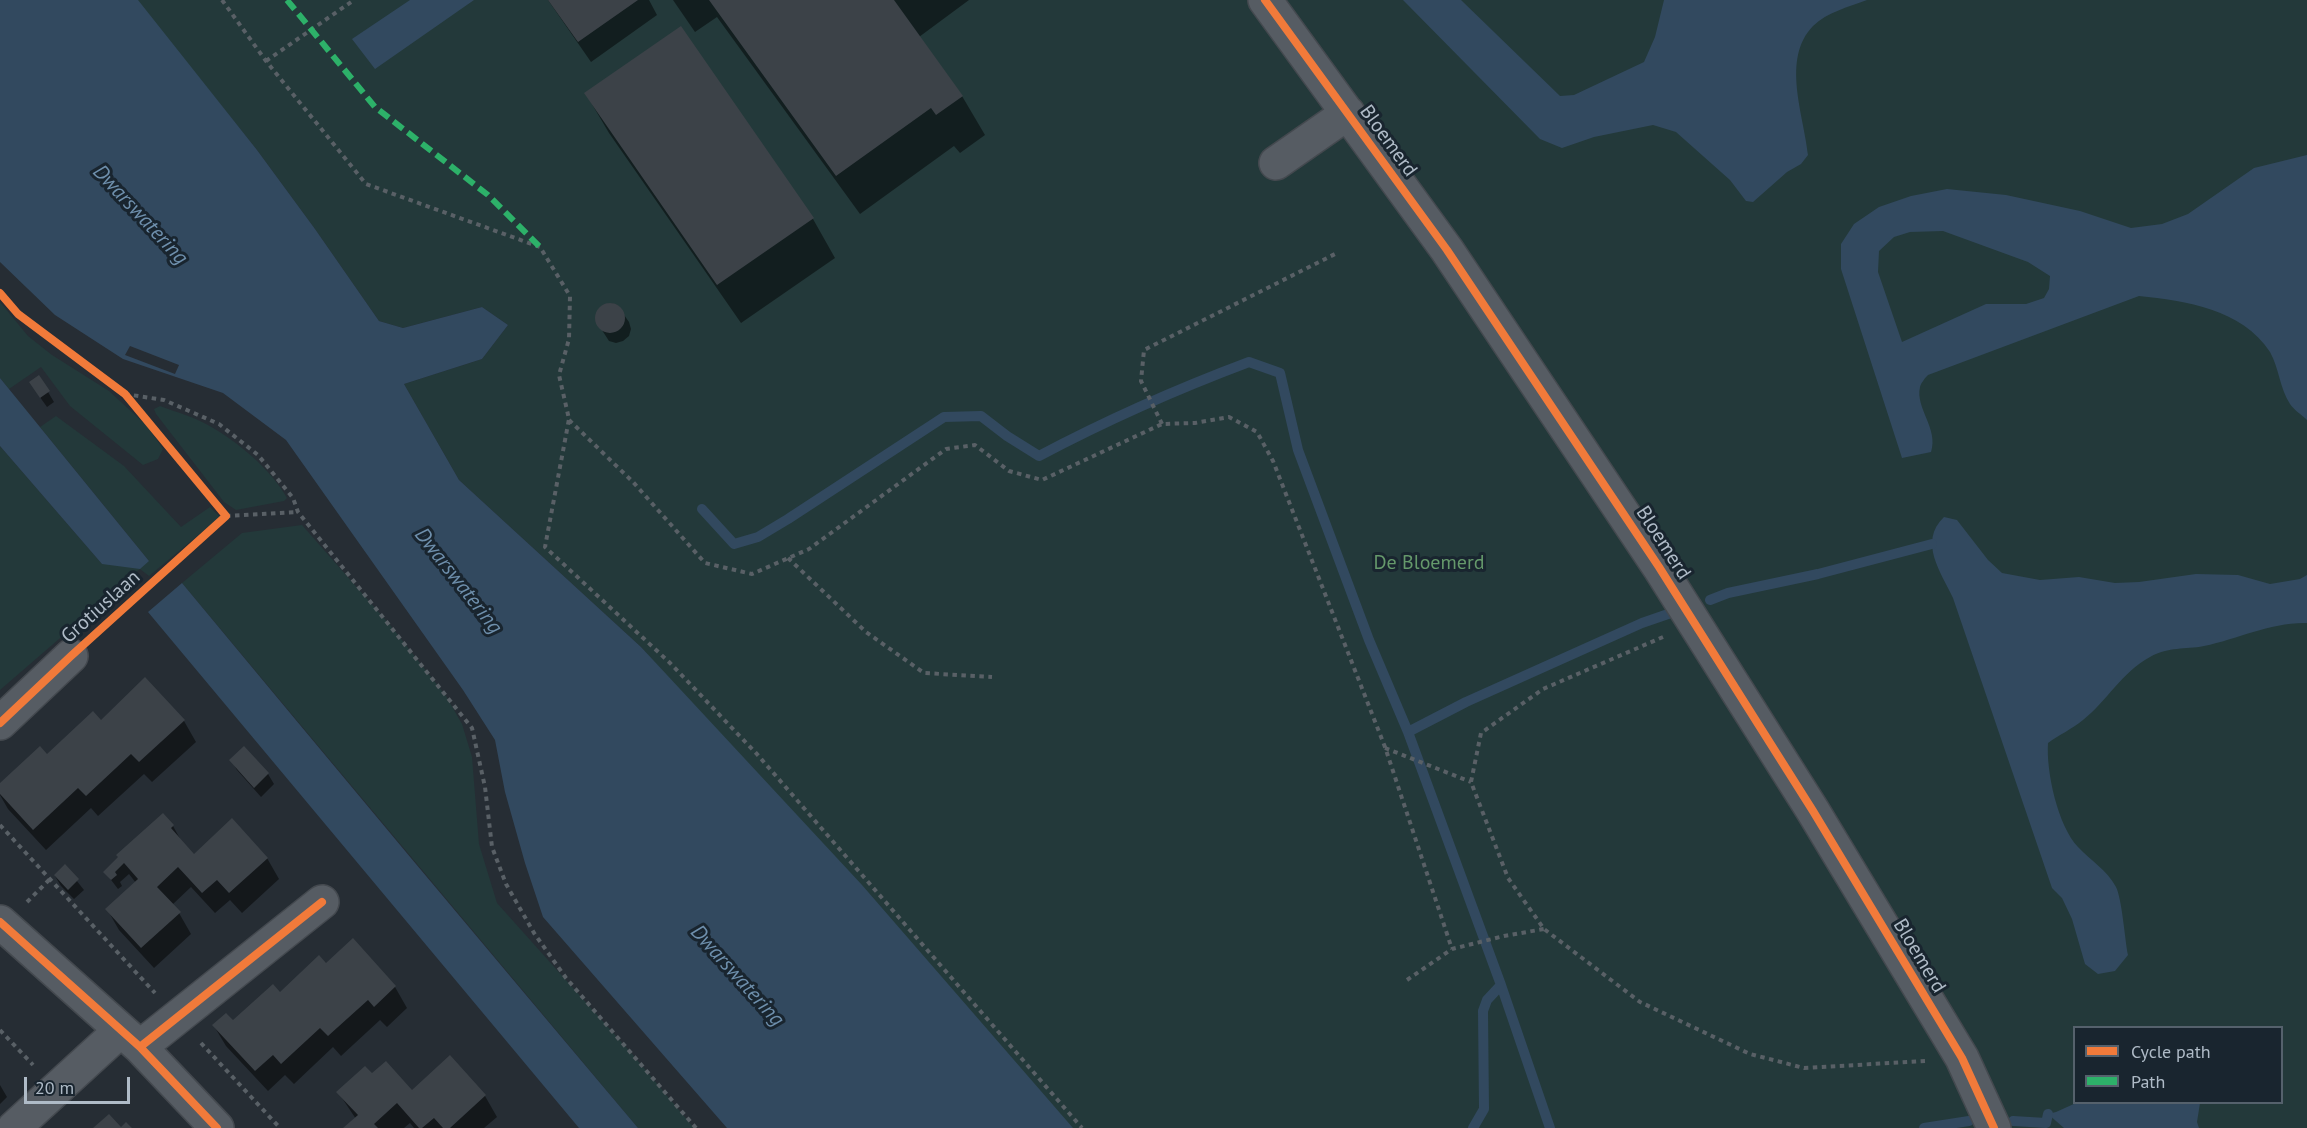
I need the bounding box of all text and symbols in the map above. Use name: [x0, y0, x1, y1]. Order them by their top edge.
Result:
street label: Bloemerd: [1354, 101, 1422, 181]
water label: Dwarswatering: [87, 160, 193, 270]
street label: Bloemerd: [1631, 502, 1695, 584]
water label: Dwarswatering: [409, 523, 507, 639]
park label: De Bloemerd: [1374, 551, 1484, 575]
street label: Grotiuslaan: [57, 565, 145, 649]
street label: Bloemerd: [1888, 915, 1950, 997]
water label: Dwarswatering: [685, 920, 789, 1032]
legend: [2073, 1026, 2283, 1104]
text: Cycle path: [2131, 1040, 2211, 1063]
scale bar: [27, 1065, 134, 1103]
text: Path: [2131, 1070, 2165, 1093]
text: 20 m: [35, 1076, 74, 1099]

